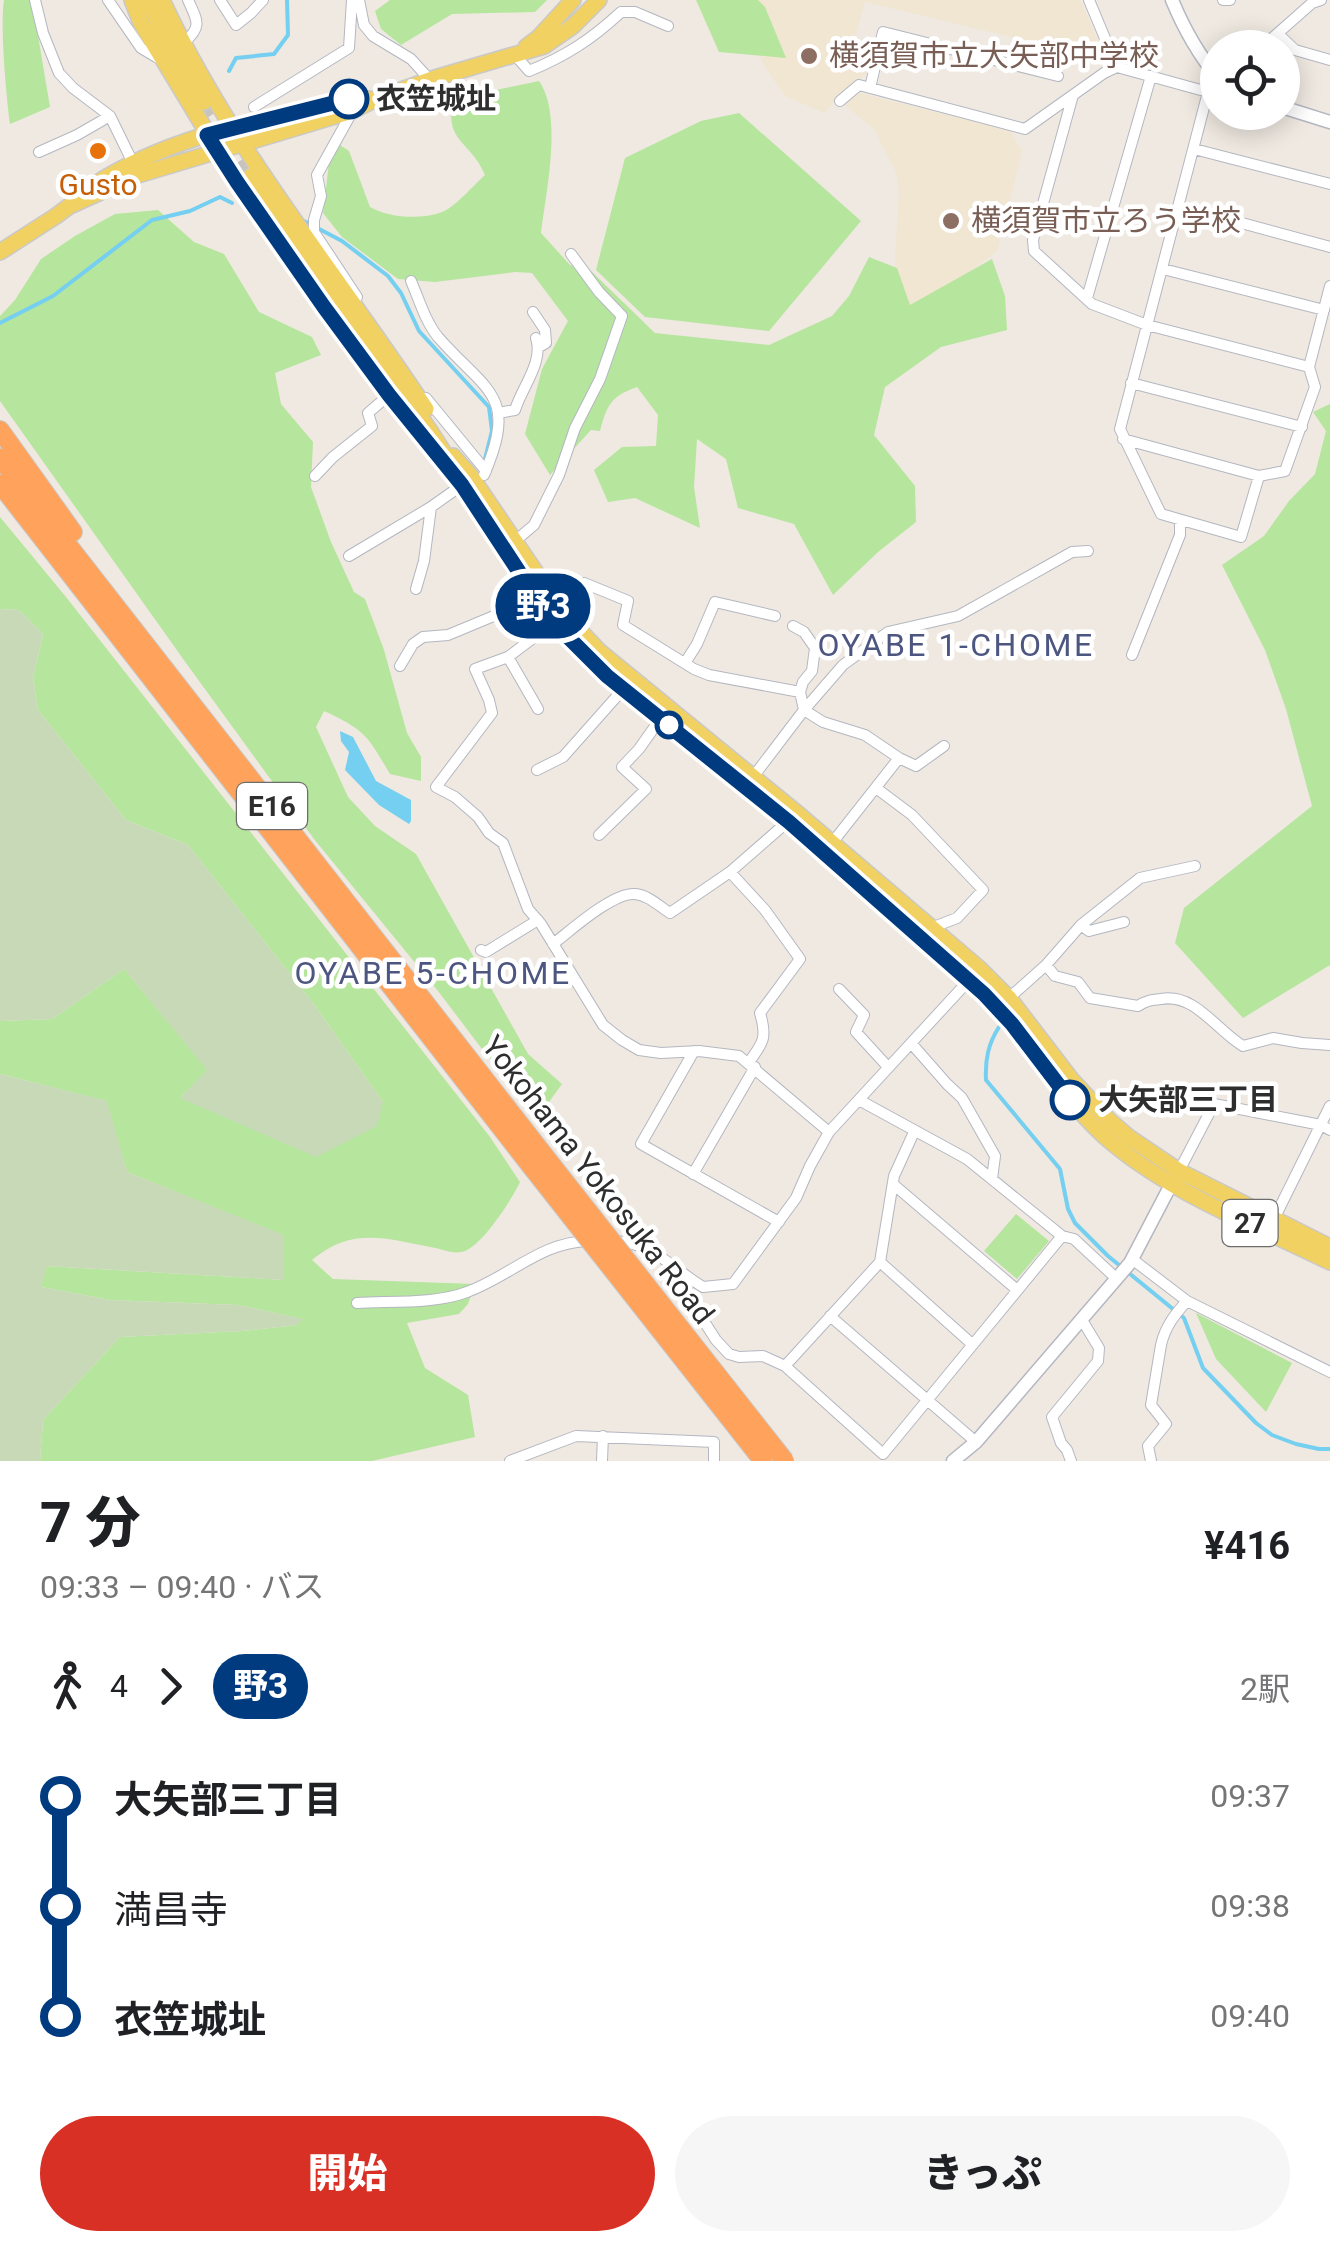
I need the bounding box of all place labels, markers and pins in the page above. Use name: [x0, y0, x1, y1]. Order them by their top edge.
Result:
place label: 横須賀市立大矢部中学校: [829, 38, 1159, 73]
marker: 横須賀市立大矢部中学校: [798, 45, 820, 67]
marker: 衣笠城址: [330, 80, 368, 118]
place label: 衣笠城址: [376, 81, 496, 116]
marker: Gusto: [87, 140, 109, 162]
place label: Gusto: [58, 167, 138, 202]
place label: 横須賀市立ろう学校: [971, 203, 1241, 238]
marker: 横須賀市立ろう学校: [940, 210, 962, 232]
unlabelled marker: [656, 712, 682, 738]
marker: 大矢部三丁目: [1051, 1081, 1089, 1119]
place label: 大矢部三丁目: [1098, 1082, 1278, 1117]

